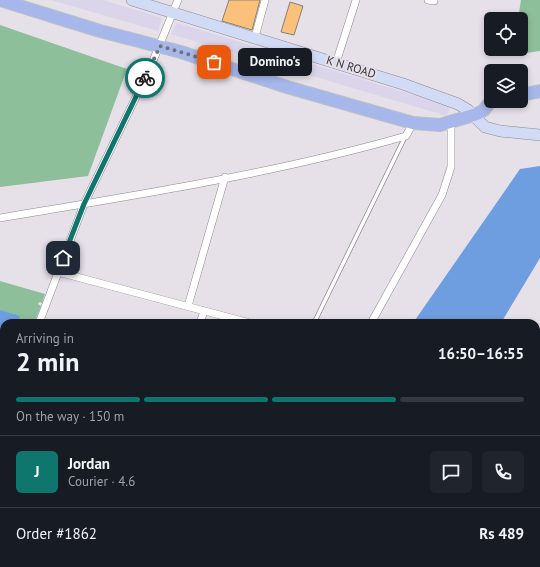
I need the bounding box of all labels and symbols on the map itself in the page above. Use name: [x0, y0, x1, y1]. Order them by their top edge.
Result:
pin: [197, 45, 231, 79]
callout: Domino's: [238, 48, 312, 76]
street label: K N ROAD: [325, 52, 378, 81]
courier: [125, 58, 165, 98]
pin: [46, 241, 80, 275]

